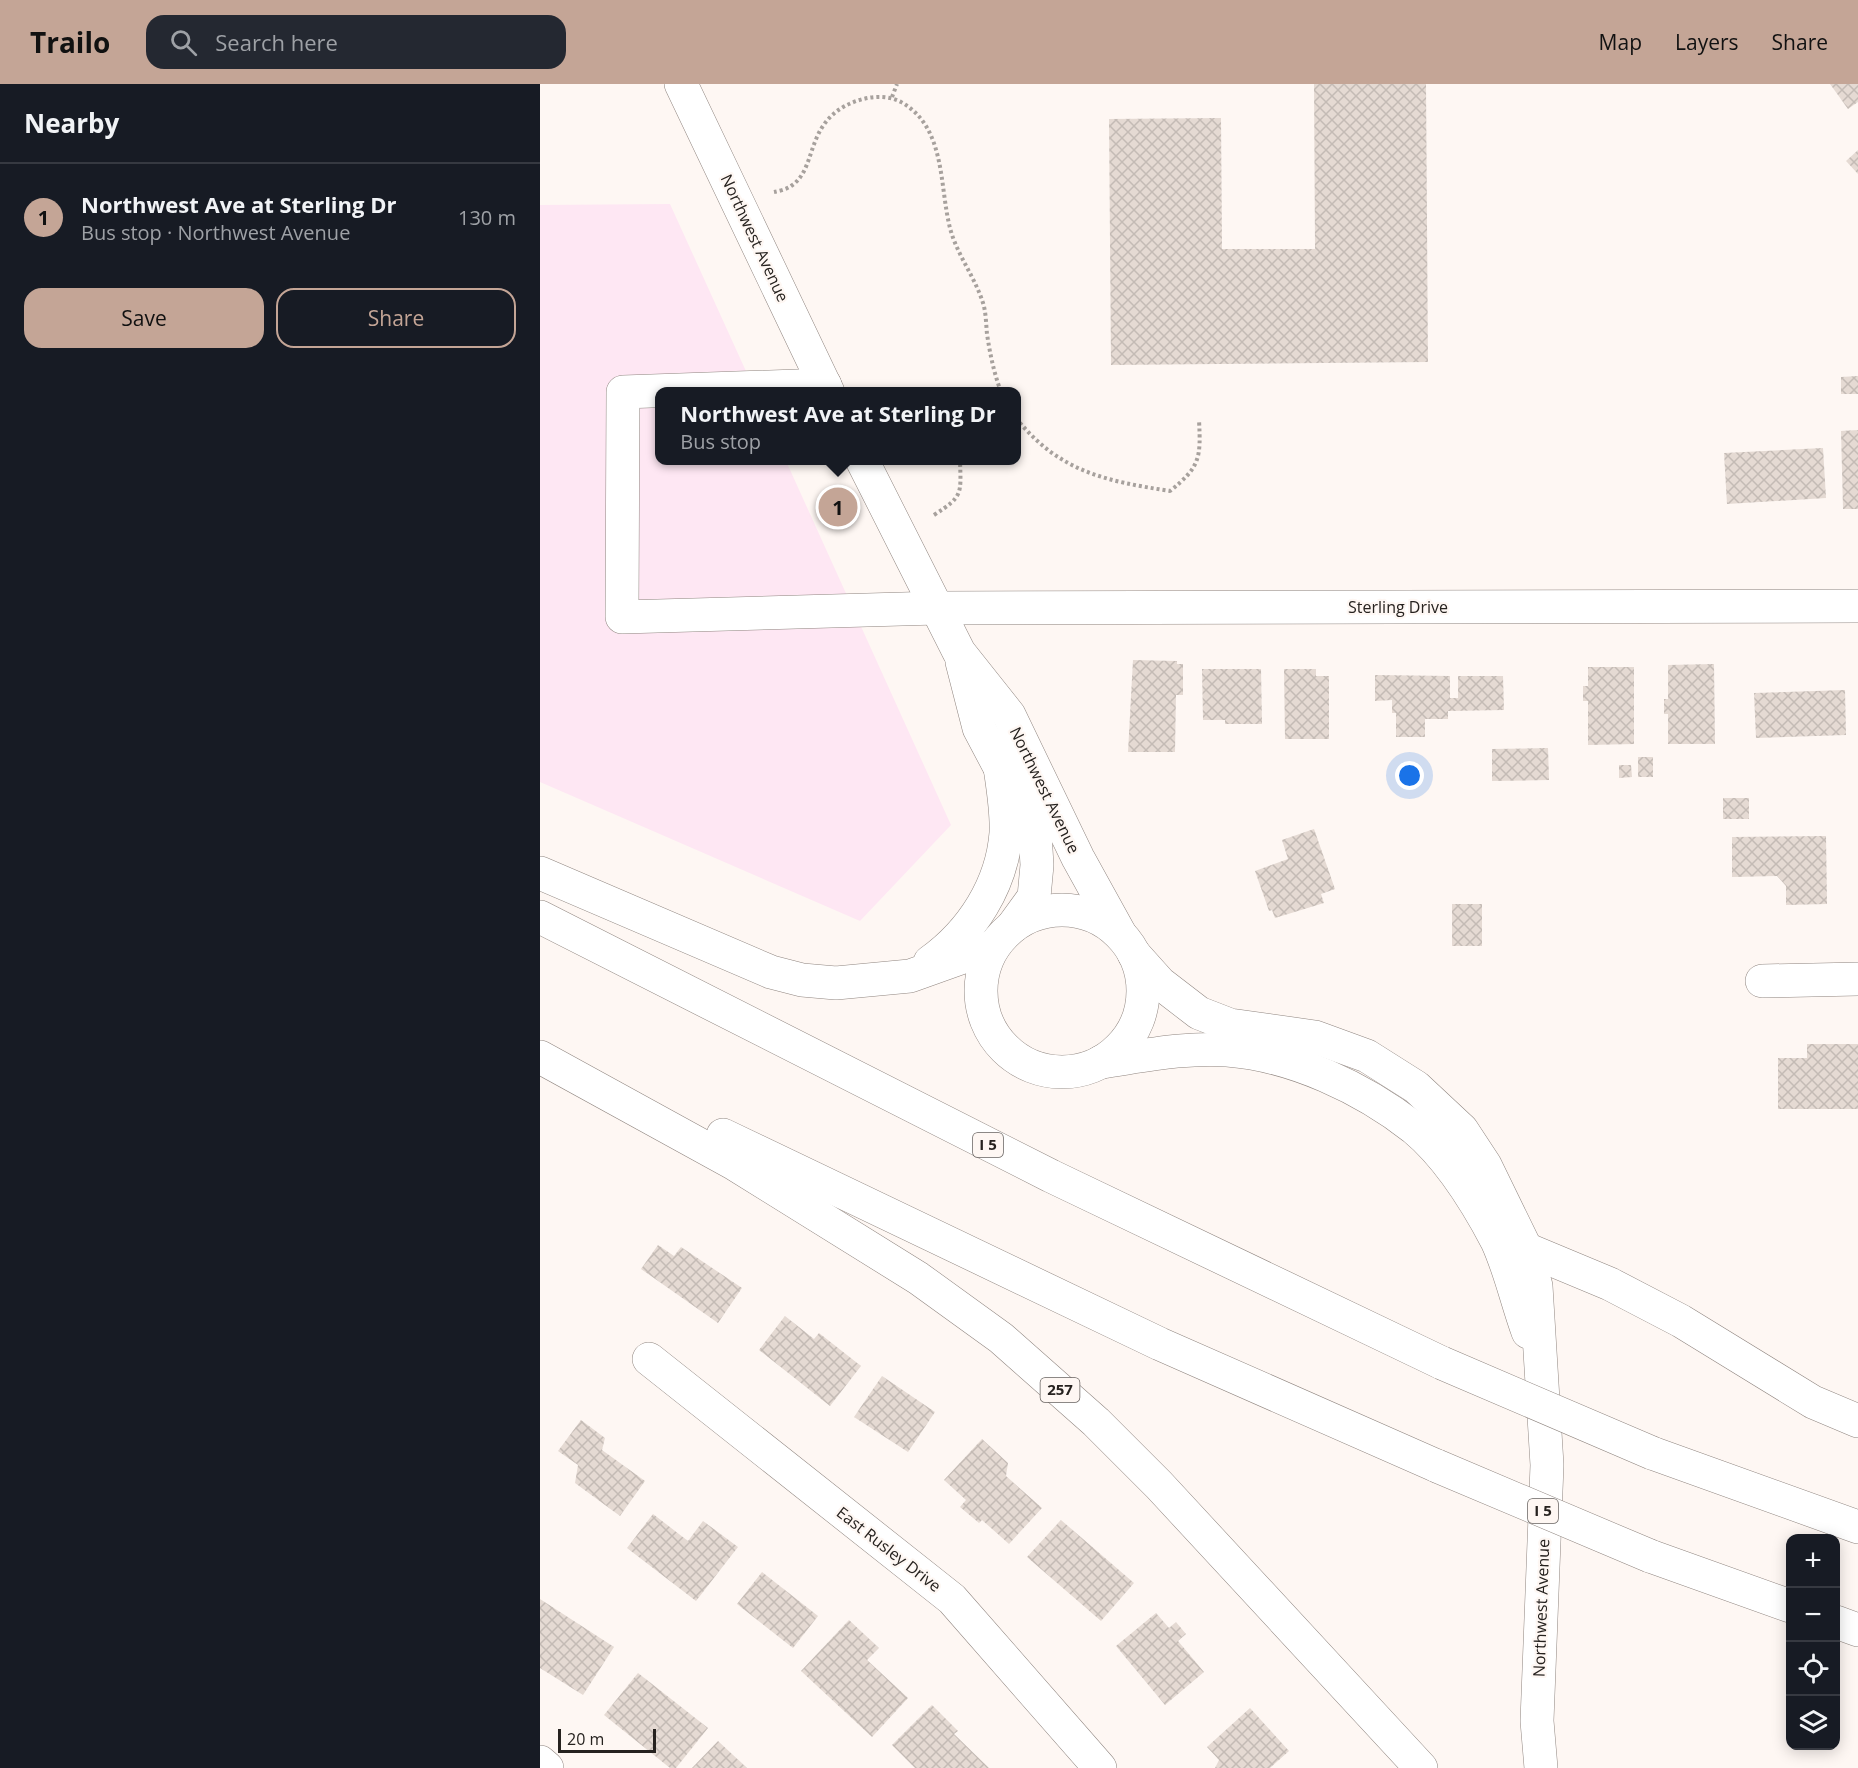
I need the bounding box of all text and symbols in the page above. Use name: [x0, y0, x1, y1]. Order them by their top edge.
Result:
search box: [146, 15, 566, 69]
text: Trailo: [30, 23, 110, 61]
icon: search: [167, 26, 200, 59]
text: Search here: [215, 27, 338, 57]
text: Map: [1599, 28, 1642, 56]
text: Layers: [1675, 28, 1739, 56]
text: Share: [1772, 28, 1828, 56]
text: Nearby: [24, 105, 119, 141]
street label: Northwest Avenue: [716, 171, 794, 305]
text: Northwest Ave at Sterling Dr: [81, 189, 396, 219]
text: 1: [38, 204, 49, 231]
text: 130 m: [458, 204, 516, 231]
text: Bus stop · Northwest Avenue: [81, 219, 350, 246]
button: Save: [24, 288, 264, 348]
button: Share: [276, 288, 516, 348]
popup: [655, 387, 1021, 465]
text: Northwest Ave at Sterling Dr: [680, 398, 996, 428]
text: Bus stop: [680, 428, 761, 455]
pin: 1: [818, 484, 858, 530]
street label: Sterling Drive: [1348, 596, 1448, 618]
street label: Northwest Avenue: [1005, 723, 1085, 857]
your location: [1395, 761, 1424, 790]
road number: I 5: [973, 1133, 1003, 1157]
road number: 257: [1040, 1378, 1080, 1402]
road number: I 5: [1528, 1499, 1558, 1523]
street label: East Rusley Drive: [832, 1501, 946, 1597]
map controls: [1786, 1534, 1840, 1750]
button: +: [1786, 1534, 1840, 1588]
street label: Northwest Avenue: [1528, 1538, 1554, 1677]
button: −: [1786, 1588, 1840, 1642]
button: locate: [1786, 1642, 1840, 1696]
button: layers: [1786, 1696, 1840, 1750]
scale bar: [558, 1726, 656, 1754]
text: 20 m: [567, 1728, 604, 1750]

